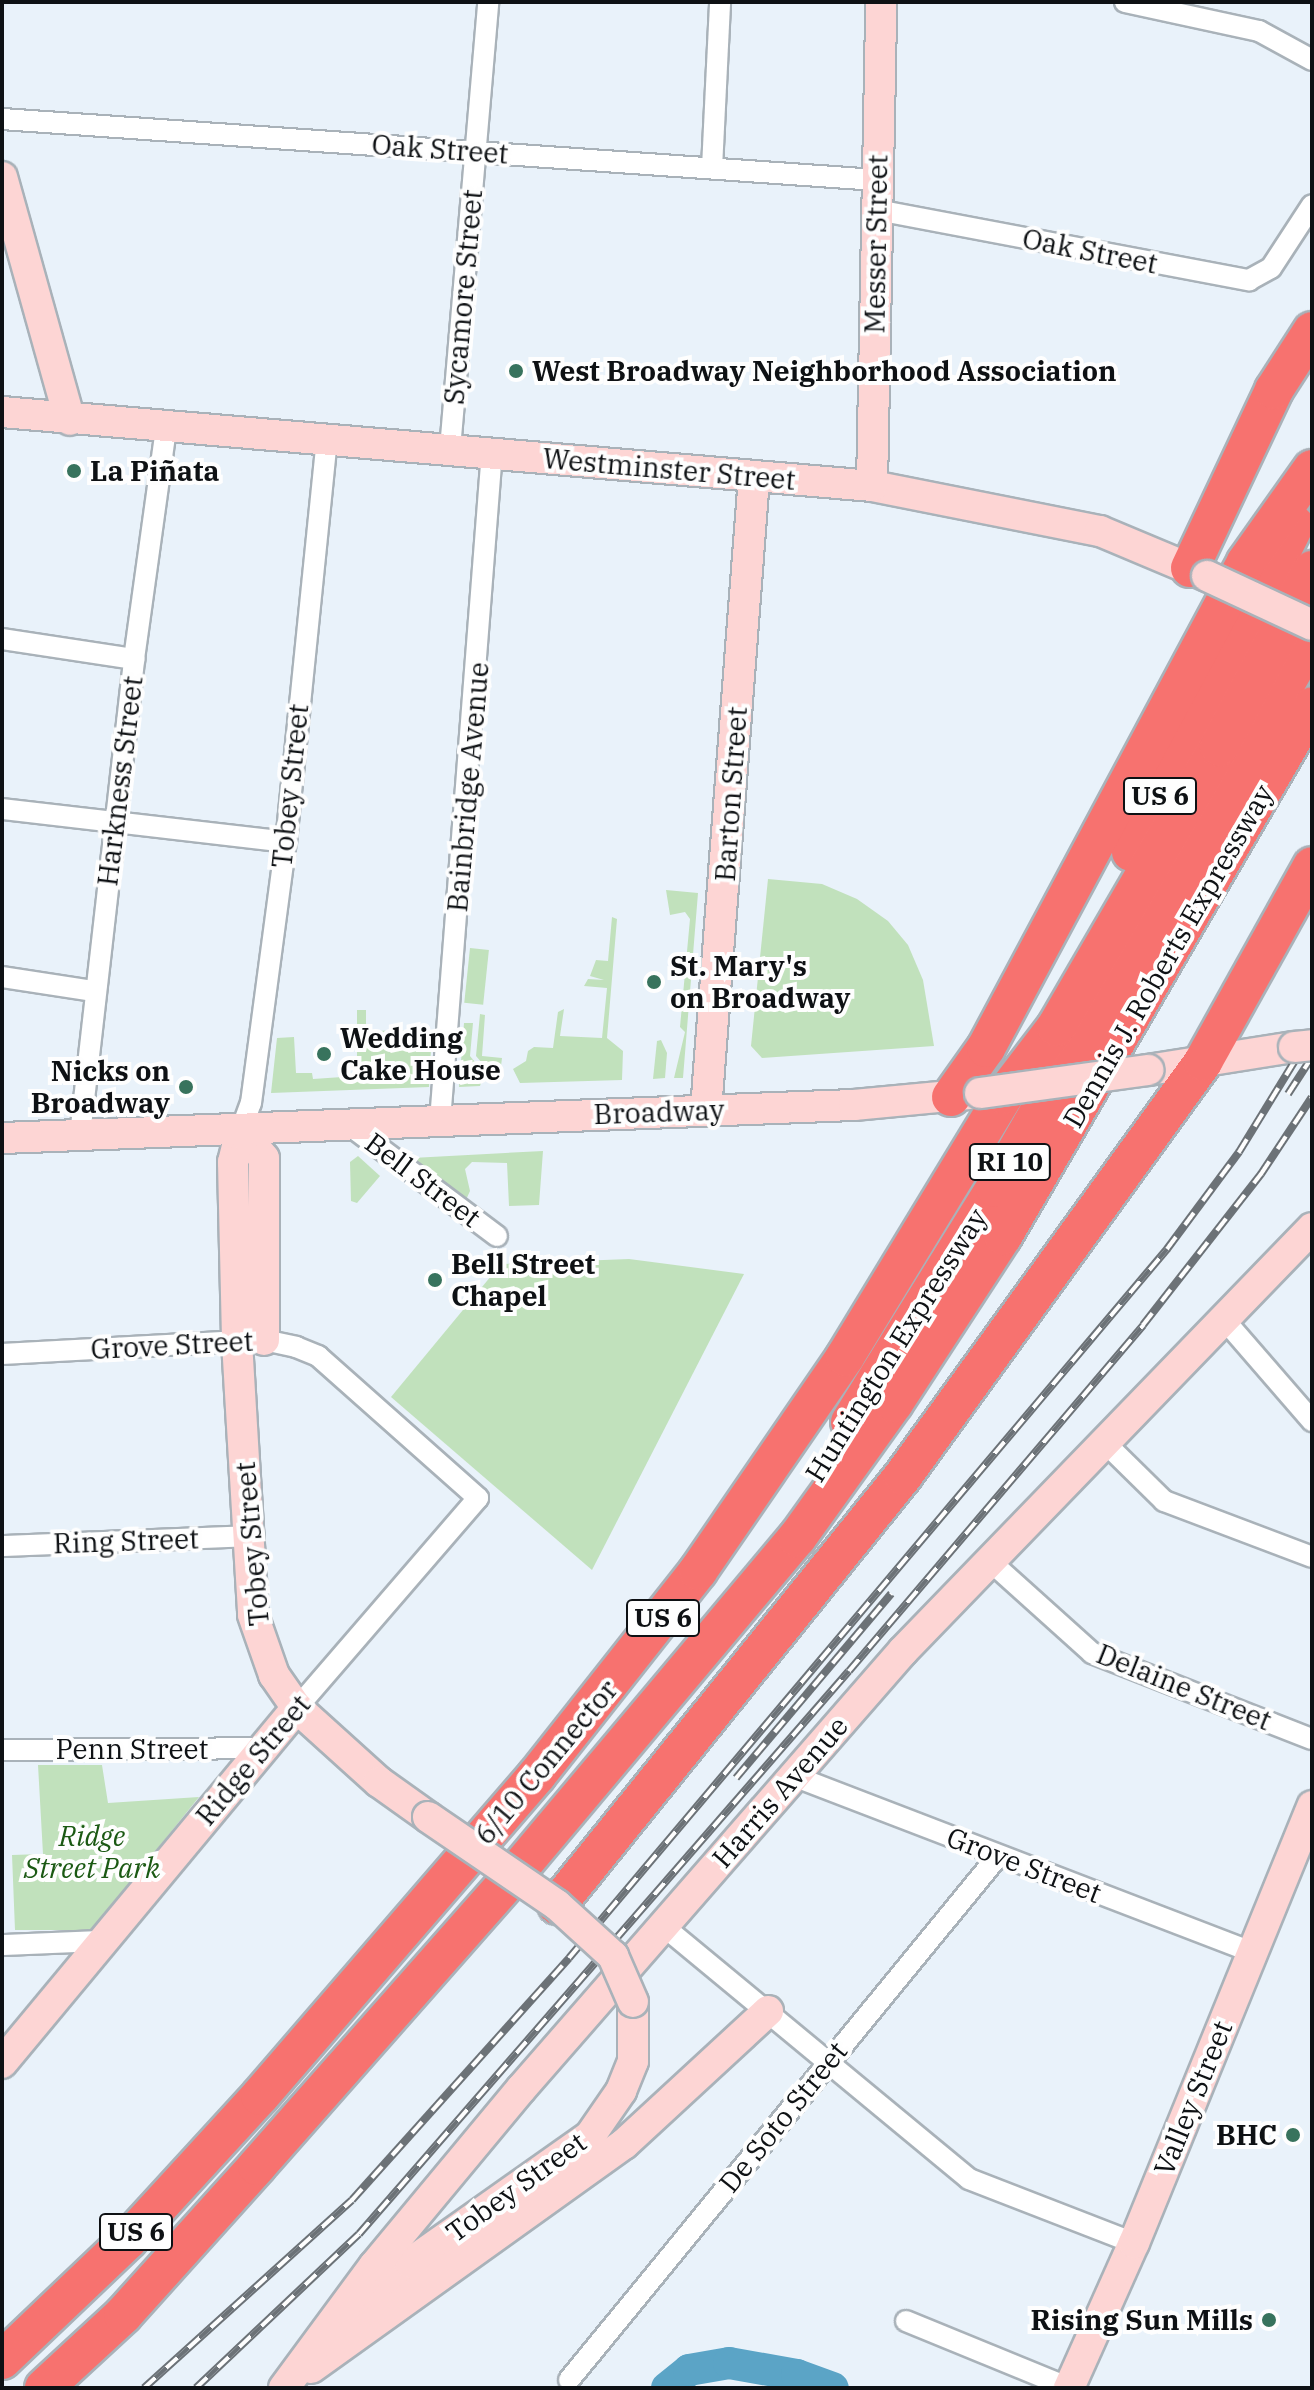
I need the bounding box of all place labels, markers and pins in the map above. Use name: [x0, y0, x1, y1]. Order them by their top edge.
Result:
place label: West Broadway Neighborhood Association: [532, 354, 1117, 388]
marker: West Broadway Neighborhood Association: [507, 362, 525, 380]
place label: La Piñata: [90, 454, 220, 488]
marker: La Piñata: [65, 462, 83, 480]
place label: St. Mary's on Broadway: [670, 949, 851, 1015]
marker: St. Mary's on Broadway: [645, 973, 663, 991]
place label: Wedding Cake House: [340, 1021, 501, 1087]
marker: Wedding Cake House: [315, 1045, 333, 1063]
place label: Nicks on Broadway: [31, 1054, 170, 1120]
marker: Nicks on Broadway: [177, 1078, 195, 1096]
place label: Bell Street Chapel: [451, 1247, 595, 1313]
marker: Bell Street Chapel: [426, 1271, 444, 1289]
place label: BHC: [1216, 2118, 1277, 2152]
marker: BHC: [1284, 2126, 1302, 2144]
place label: Rising Sun Mills: [1030, 2303, 1253, 2337]
marker: Rising Sun Mills: [1260, 2311, 1278, 2329]

